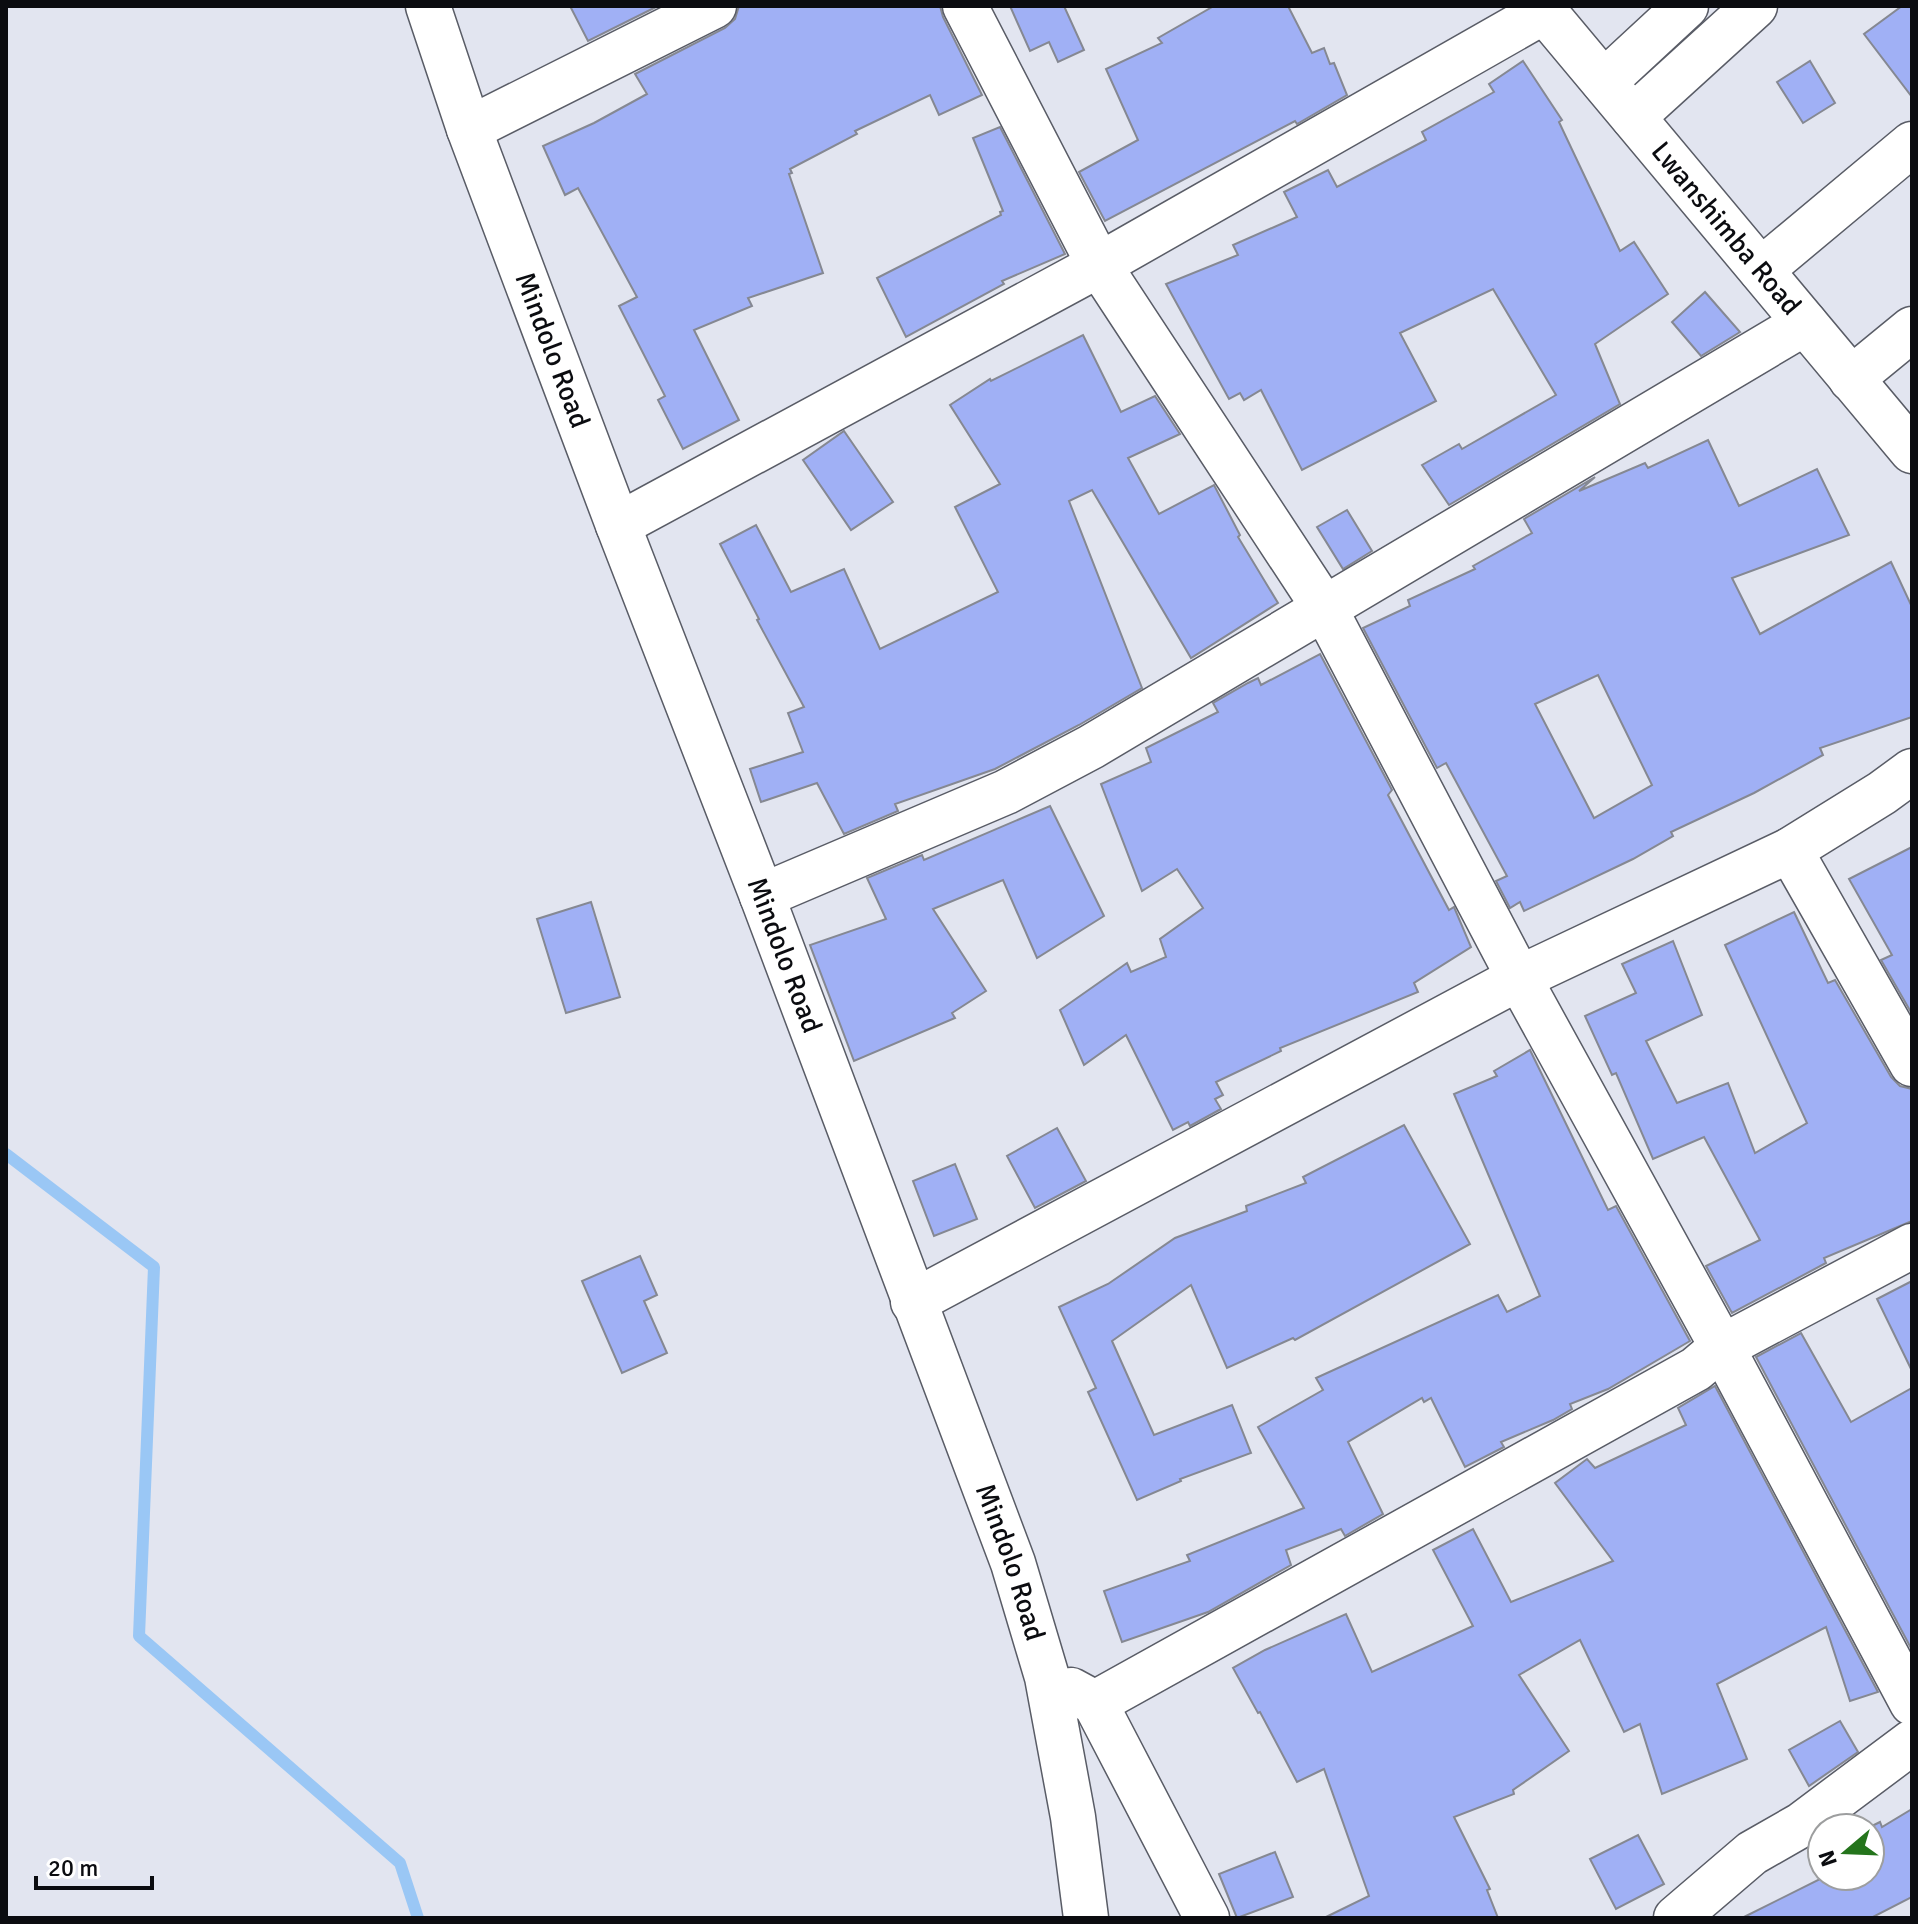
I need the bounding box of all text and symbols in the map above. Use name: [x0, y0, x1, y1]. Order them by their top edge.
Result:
street label: Lwanshimba Road: [1644, 135, 1808, 322]
street label: Mindolo Road: [508, 268, 597, 433]
street label: Mindolo Road: [739, 873, 829, 1038]
street label: Mindolo Road: [968, 1479, 1052, 1645]
north arrow: [1806, 1812, 1886, 1892]
scale bar: [36, 1840, 152, 1890]
text: N: [1812, 1847, 1843, 1870]
text: 20 m: [48, 1853, 98, 1883]

